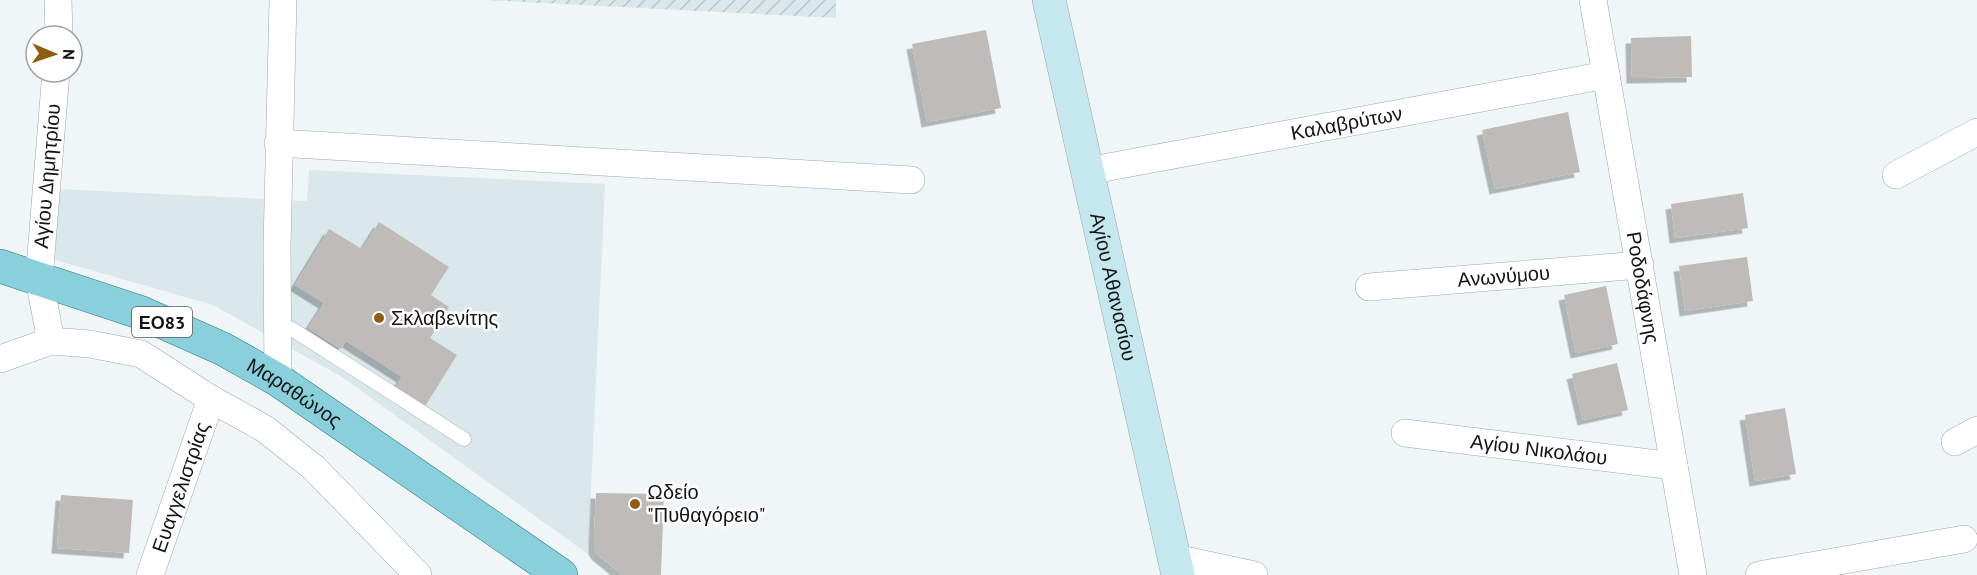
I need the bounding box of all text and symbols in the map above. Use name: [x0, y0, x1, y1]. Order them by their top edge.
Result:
north arrow: [24, 24, 84, 84]
text: N: [59, 49, 79, 60]
street label: Καλαβρύτων: [1289, 100, 1405, 146]
street label: Αγίου Δημητρίου: [28, 103, 66, 249]
street label: Αγίου Αθανασίου: [1084, 210, 1143, 364]
street label: Ροδοδάφνης: [1621, 230, 1666, 346]
street label: Ανωνύμου: [1456, 259, 1551, 293]
place label: Σκλαβενίτης: [391, 305, 499, 331]
road number: ΕΟ83: [132, 307, 192, 337]
marker: Σκλαβενίτης: [372, 311, 386, 325]
street label: Μαραθώνος: [242, 352, 347, 433]
street label: Ευαγγελιστρίας: [146, 418, 215, 556]
street label: Αγίου Νικολάου: [1469, 428, 1609, 471]
place label: Ωδείο "Πυθαγόρειο": [647, 479, 765, 528]
marker: Ωδείο "Πυθαγόρειο": [628, 497, 642, 511]

